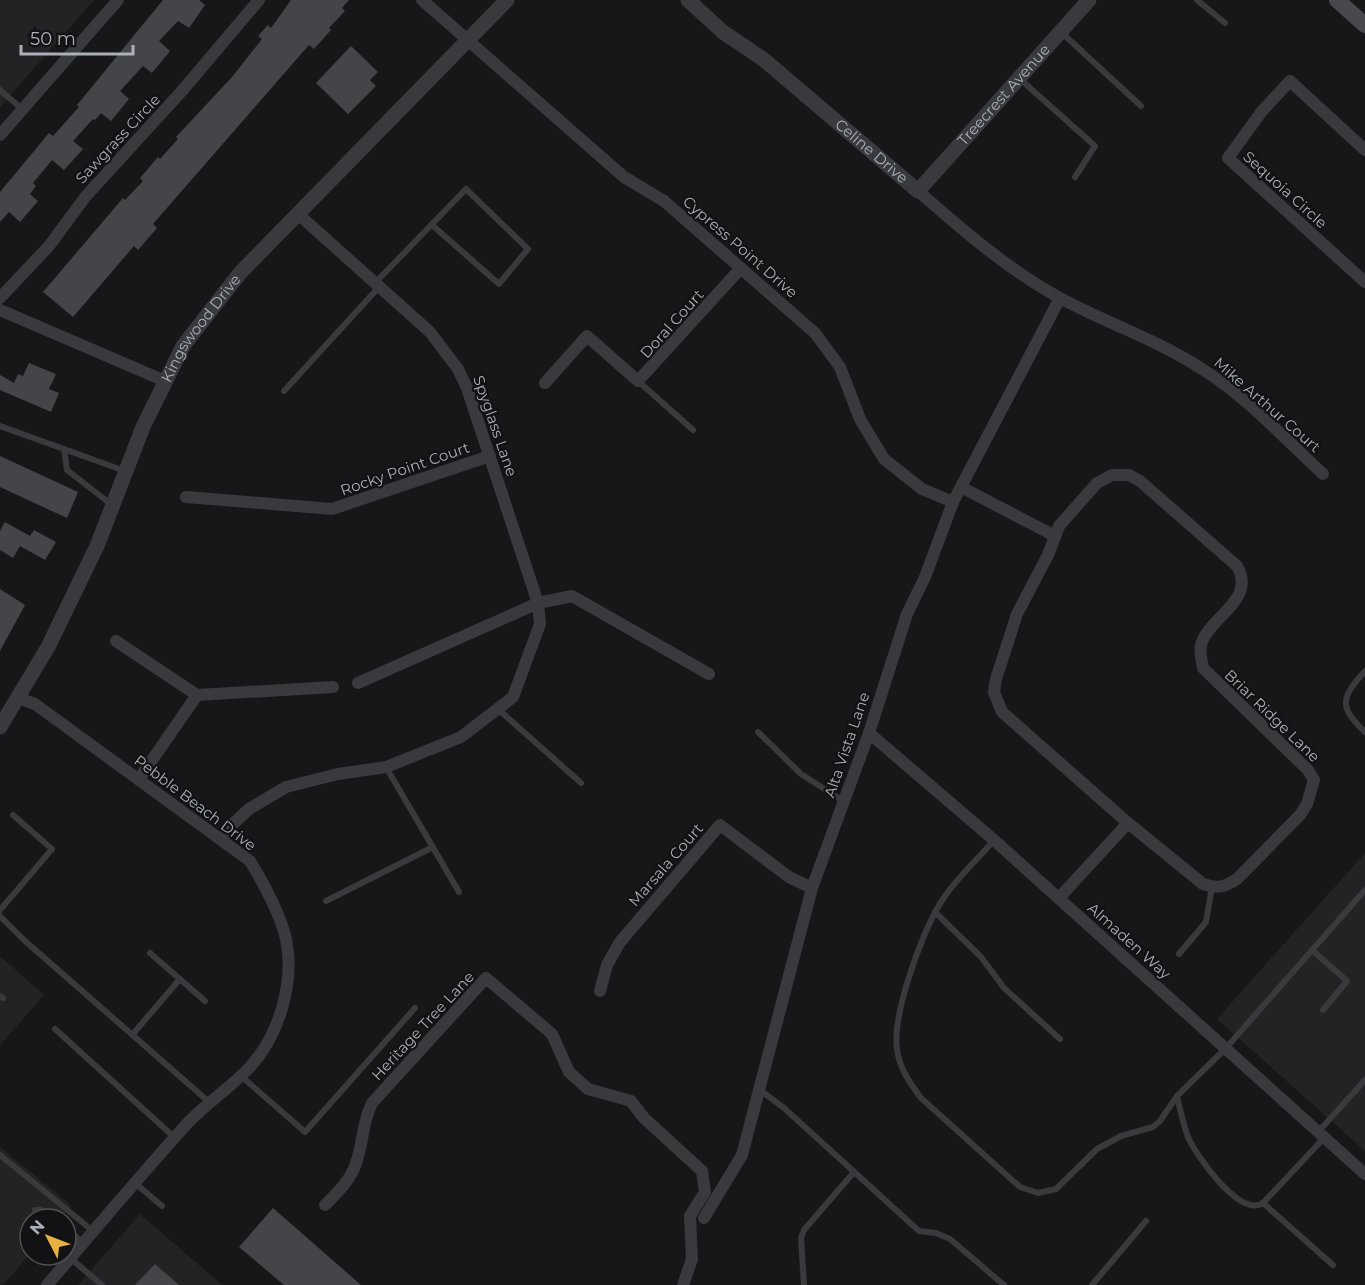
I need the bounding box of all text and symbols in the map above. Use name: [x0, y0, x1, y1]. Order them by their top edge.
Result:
scale bar: [21, 18, 134, 56]
text: 50 m: [30, 28, 76, 50]
street label: Treecrest Avenue: [953, 40, 1054, 149]
street label: Sawgrass Circle: [71, 90, 164, 188]
street label: Celine Drive: [831, 115, 912, 187]
street label: Sequoia Circle: [1239, 147, 1331, 232]
street label: Cypress Point Drive: [679, 192, 802, 302]
street label: Kingswood Drive: [157, 270, 244, 385]
street label: Doral Court: [636, 285, 708, 362]
street label: Mike Arthur Court: [1210, 353, 1325, 456]
street label: Spyglass Lane: [469, 373, 522, 479]
street label: Rocky Point Court: [338, 437, 472, 500]
street label: Briar Ridge Lane: [1221, 665, 1324, 766]
street label: Alta Vista Lane: [820, 690, 873, 800]
street label: Pebble Beach Drive: [131, 751, 260, 855]
street label: Marsala Court: [624, 819, 707, 910]
street label: Almaden Way: [1084, 898, 1175, 984]
street label: Heritage Tree Lane: [367, 967, 478, 1084]
north arrow: [18, 1207, 78, 1267]
text: N: [26, 1216, 49, 1238]

